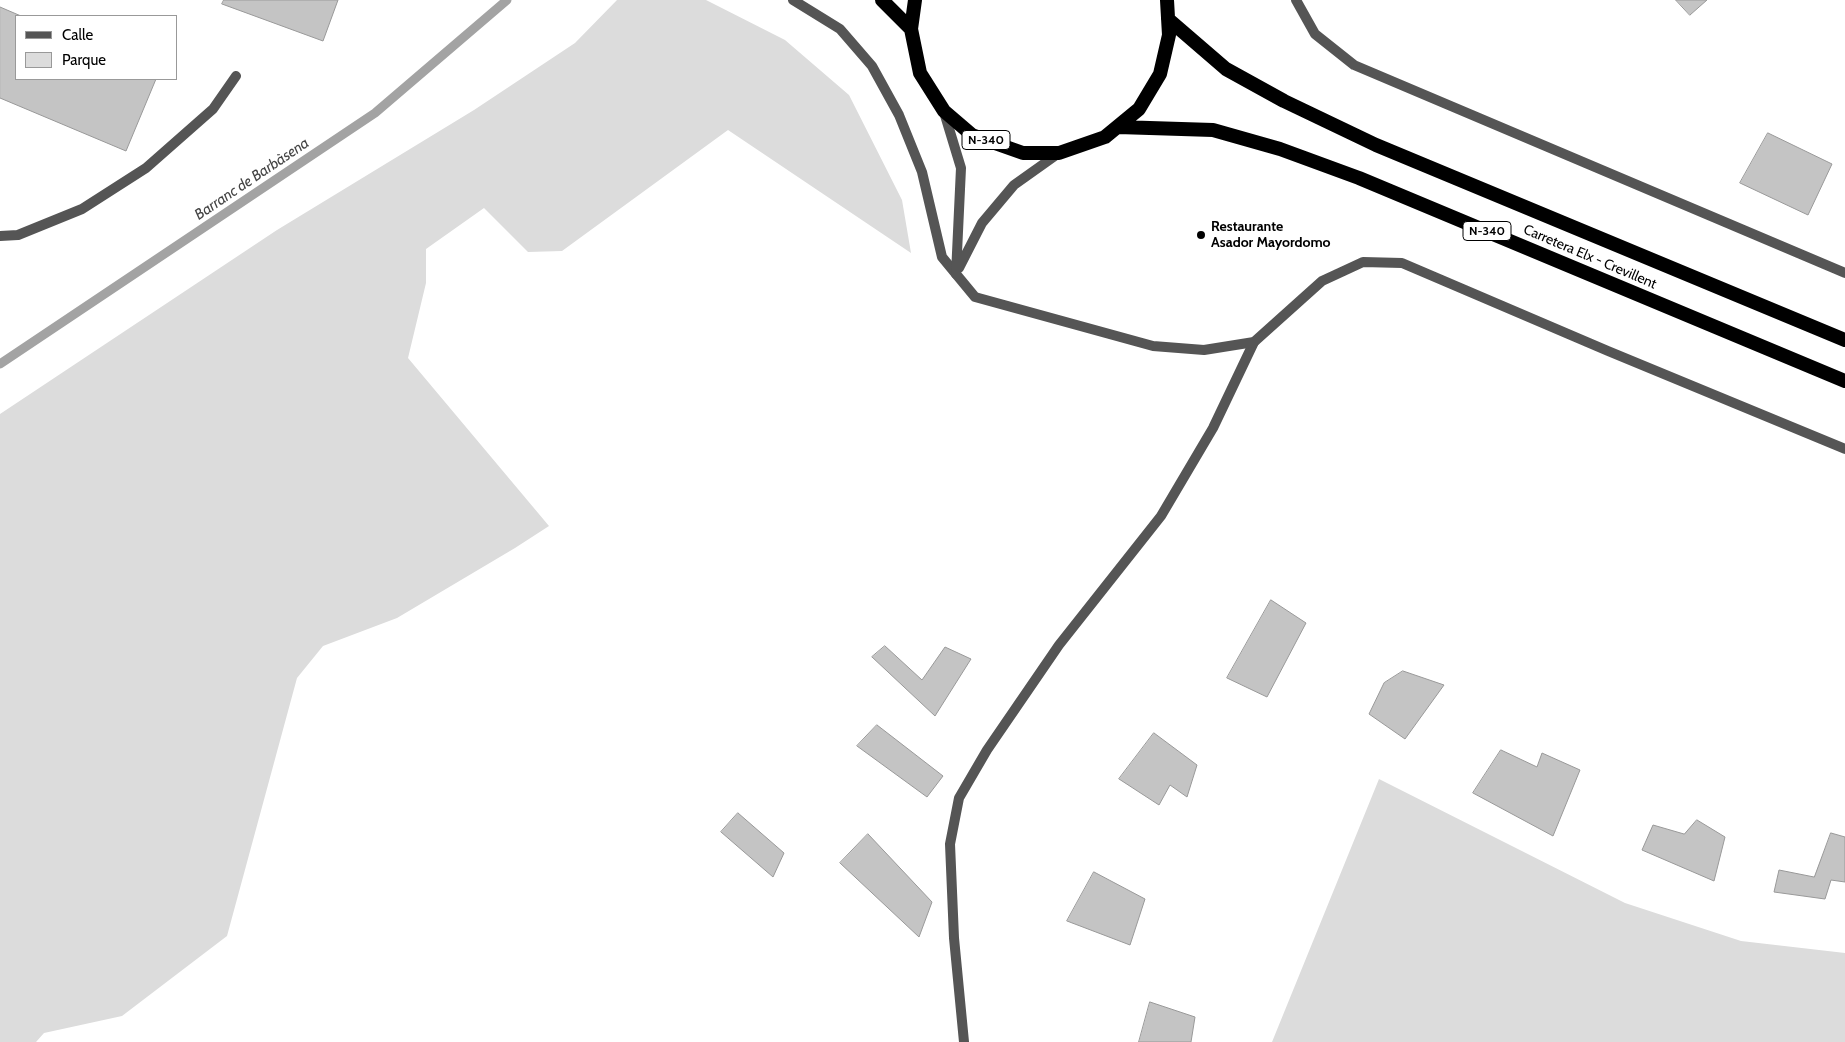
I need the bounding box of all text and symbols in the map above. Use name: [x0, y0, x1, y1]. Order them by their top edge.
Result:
legend: [15, 15, 178, 80]
text: Calle: [62, 26, 93, 44]
text: Parque: [62, 51, 106, 69]
road number: N-340: [962, 130, 1010, 150]
water label: Barranc de Barbàsena: [191, 134, 313, 224]
place label: Restaurante Asador Mayordomo: [1211, 219, 1331, 252]
street label: Carretera Elx - Crevillent: [1521, 221, 1659, 293]
road number: N-340: [1463, 222, 1511, 240]
marker: Restaurante Asador Mayordomo: [1195, 229, 1207, 241]

